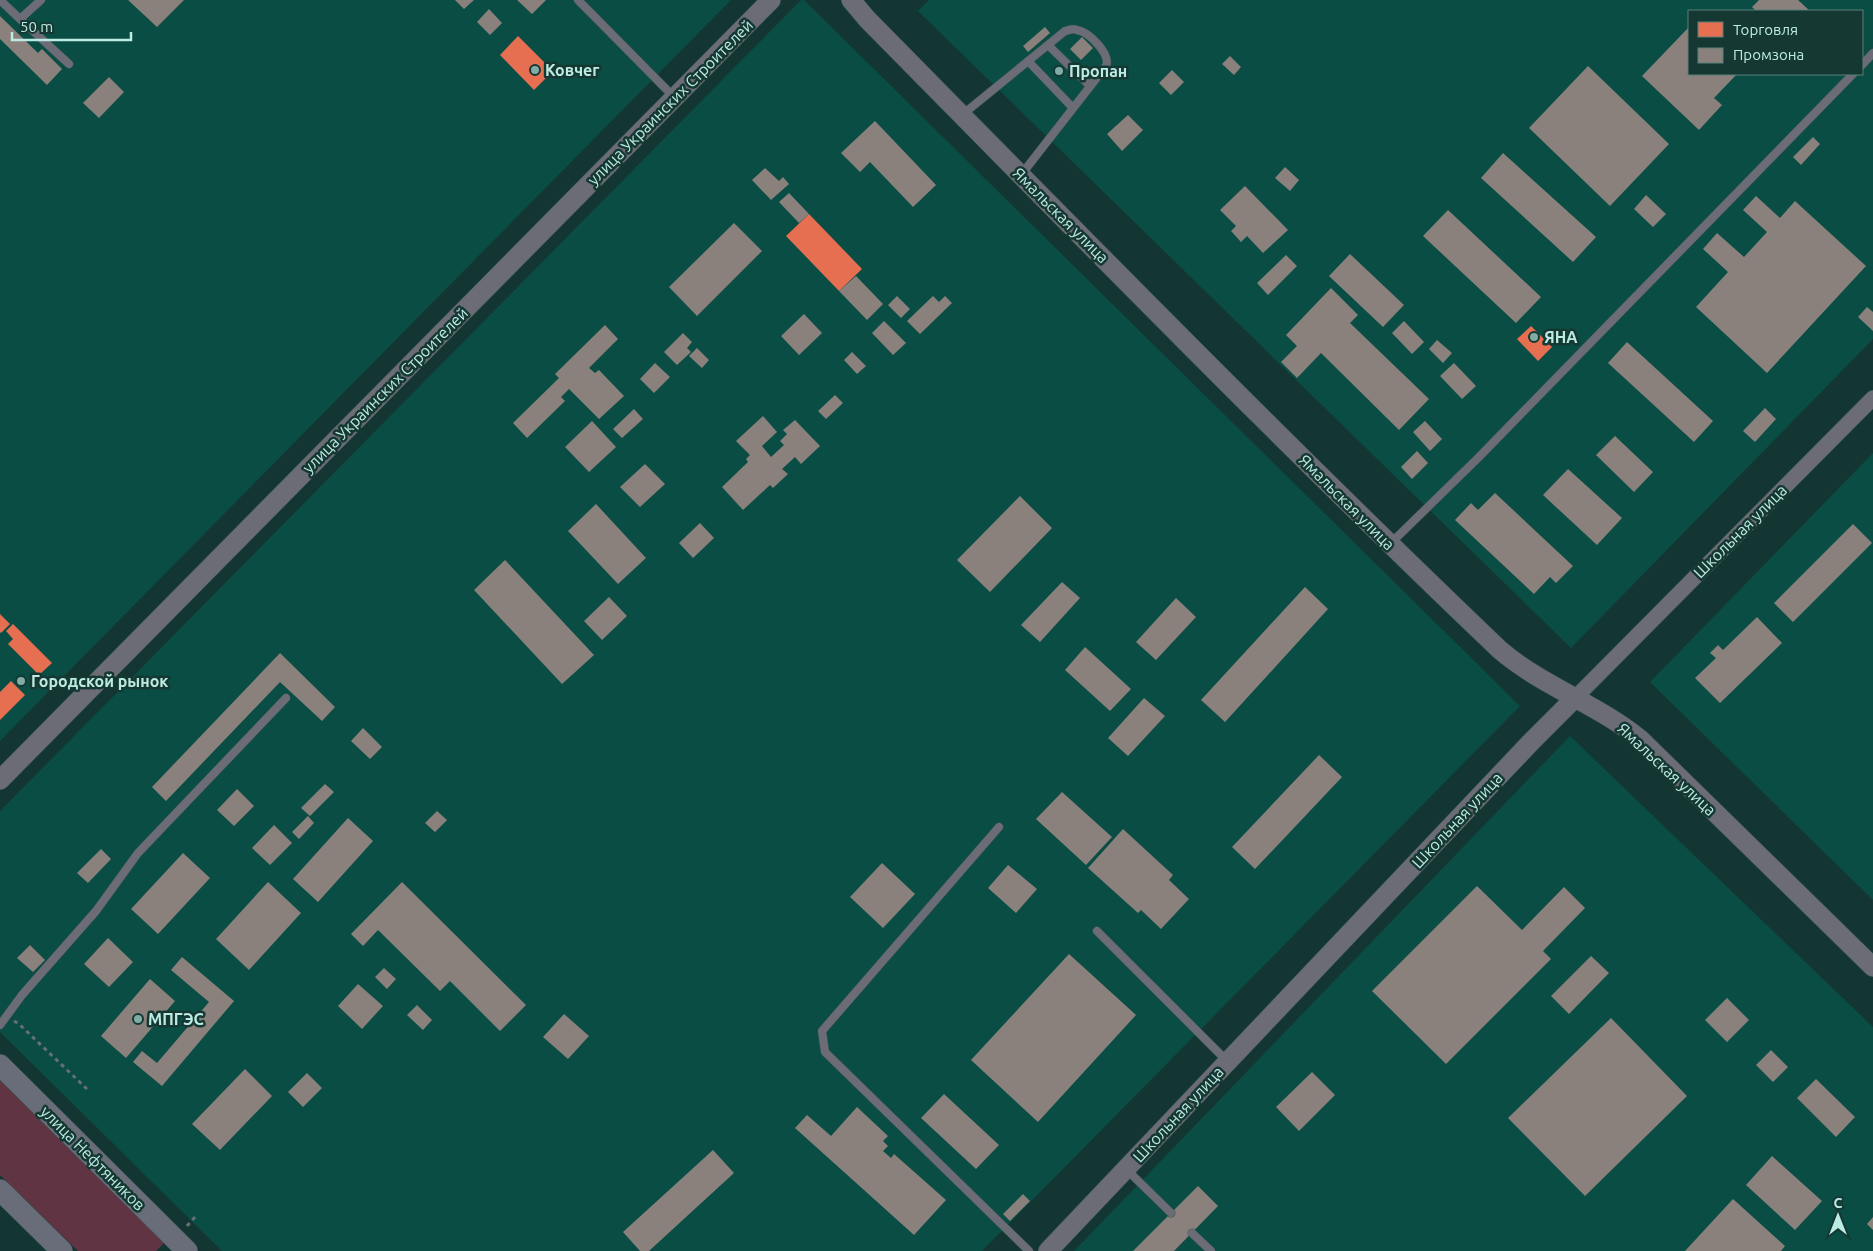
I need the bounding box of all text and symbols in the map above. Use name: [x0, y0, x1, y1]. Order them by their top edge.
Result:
scale bar: [12, 10, 131, 42]
legend: [1688, 10, 1863, 75]
street label: улица Украинских Строителей: [584, 16, 756, 188]
text: 50 m: [20, 18, 53, 35]
text: Торговля: [1733, 21, 1798, 38]
text: Промзона: [1733, 46, 1804, 63]
place label: Ковчег: [545, 61, 599, 79]
place label: Пропан: [1069, 62, 1127, 80]
marker: Ковчег: [529, 64, 541, 76]
marker: Пропан: [1053, 65, 1065, 77]
street label: Ямальская улица: [1010, 164, 1112, 266]
street label: улица Украинских Строителей: [299, 304, 471, 476]
place label: ЯНА: [1544, 328, 1578, 346]
marker: ЯНА: [1528, 331, 1540, 343]
street label: Ямальская улица: [1296, 451, 1398, 553]
street label: Школьная улица: [1690, 481, 1790, 581]
place label: Городской рынок: [31, 672, 168, 690]
marker: Городской рынок: [15, 675, 27, 687]
street label: Ямальская улица: [1614, 719, 1720, 819]
street label: Школьная улица: [1408, 768, 1506, 872]
place label: МПГЭС: [148, 1010, 204, 1028]
marker: МПГЭС: [132, 1013, 144, 1025]
street label: Школьная улица: [1129, 1062, 1227, 1166]
street label: улица Нефтяников: [37, 1102, 149, 1214]
north arrow: [1813, 1191, 1863, 1241]
text: С: [1834, 1195, 1843, 1211]

